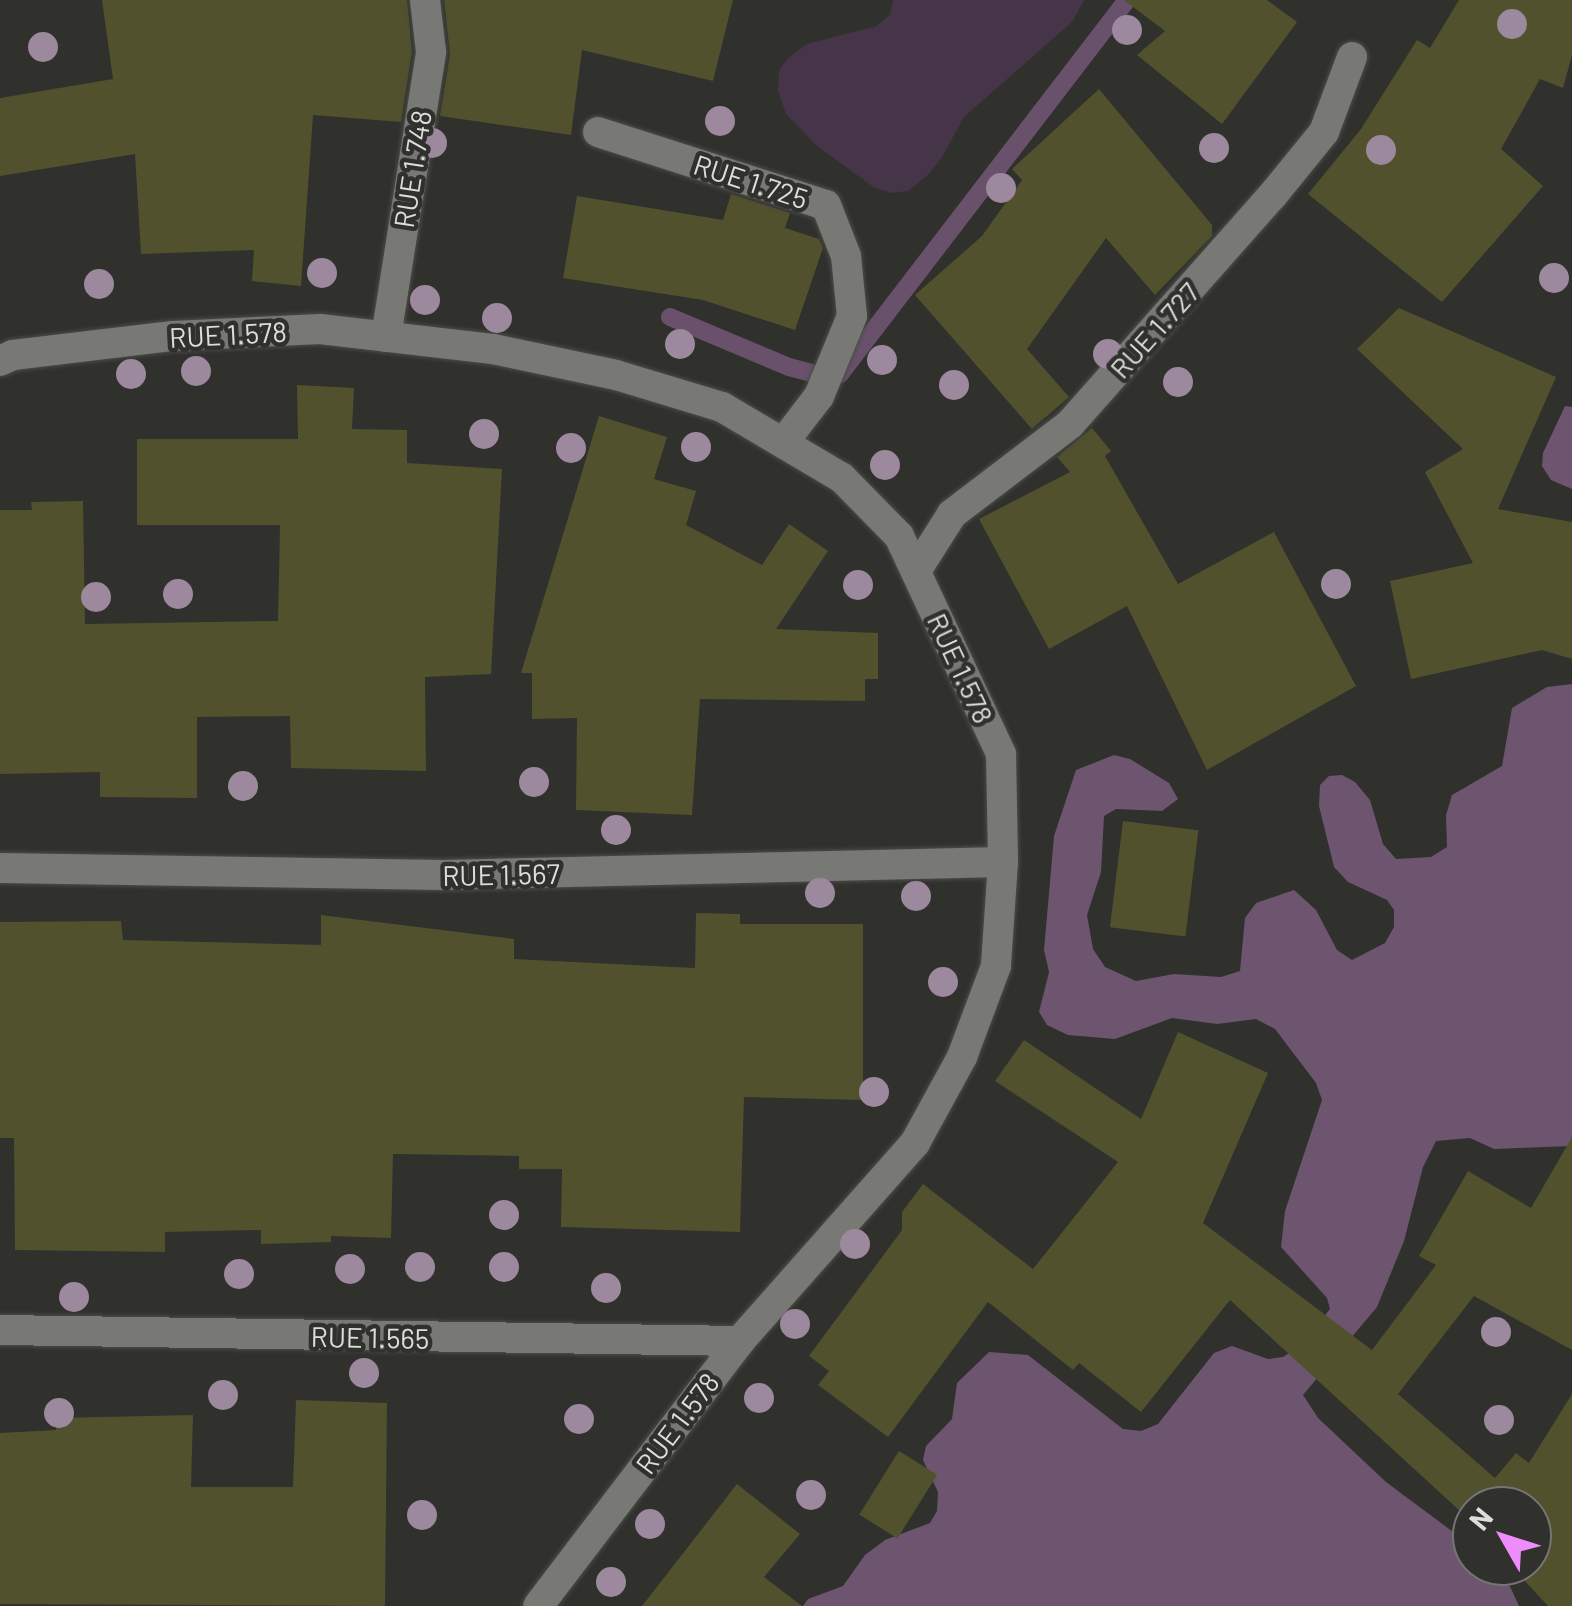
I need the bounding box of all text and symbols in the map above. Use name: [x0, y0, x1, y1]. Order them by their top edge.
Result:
street label: RUE 1.748: [386, 108, 438, 230]
street label: RUE 1.725: [690, 147, 812, 215]
street label: RUE 1.727: [1102, 275, 1206, 385]
street label: RUE 1.578: [168, 314, 288, 354]
street label: RUE 1.578: [921, 608, 1001, 728]
street label: RUE 1.567: [442, 856, 560, 892]
street label: RUE 1.565: [310, 1319, 430, 1355]
street label: RUE 1.578: [628, 1366, 726, 1480]
north arrow: [1452, 1486, 1552, 1586]
text: N: [1461, 1500, 1499, 1536]

